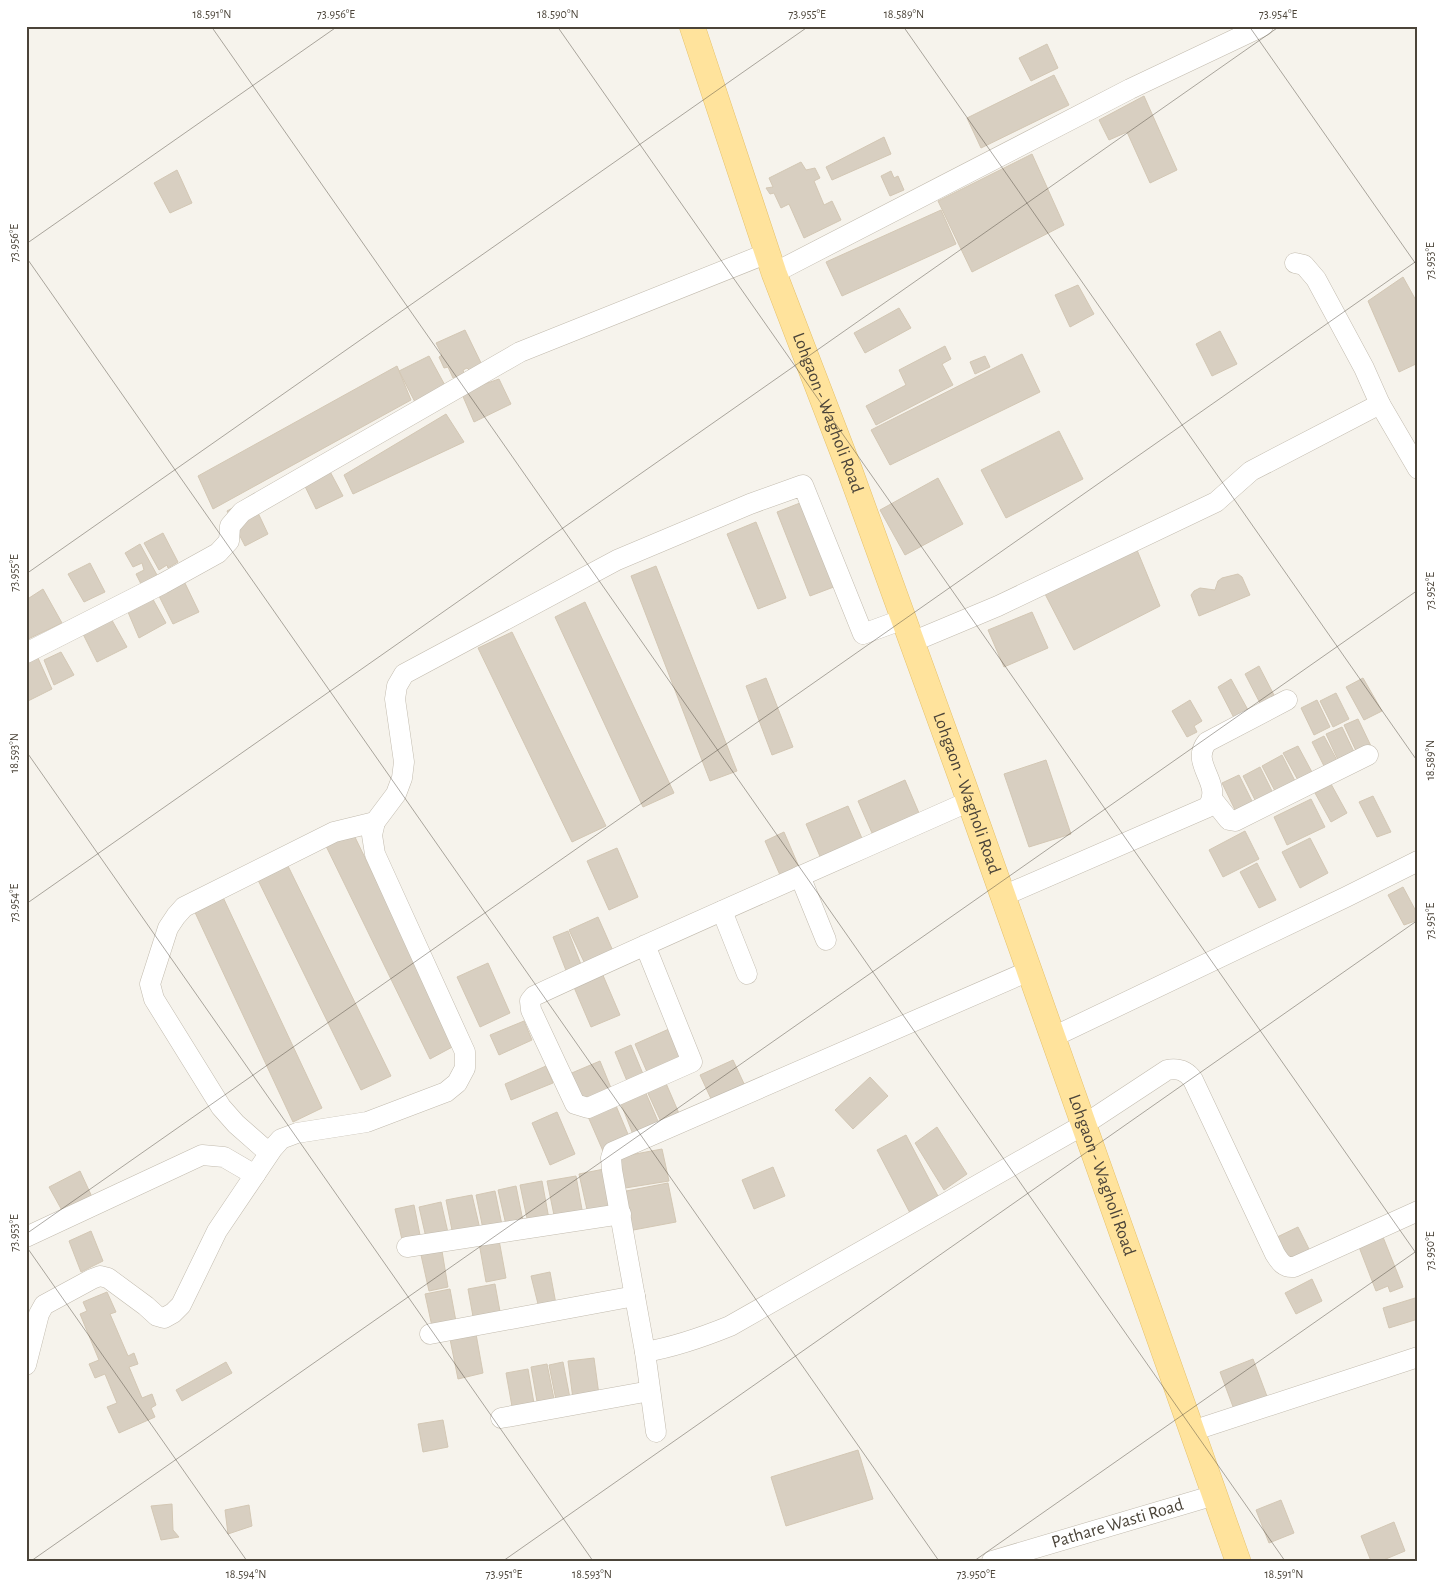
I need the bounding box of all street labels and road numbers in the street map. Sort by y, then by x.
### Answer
street label: Lohgaon - Wagholi Road [789,330,866,495]
street label: Lohgaon - Wagholi Road [929,710,1003,876]
street label: Lohgaon - Wagholi Road [1065,1092,1138,1258]
street label: Pathare Wasti Road [1050,1496,1186,1552]

